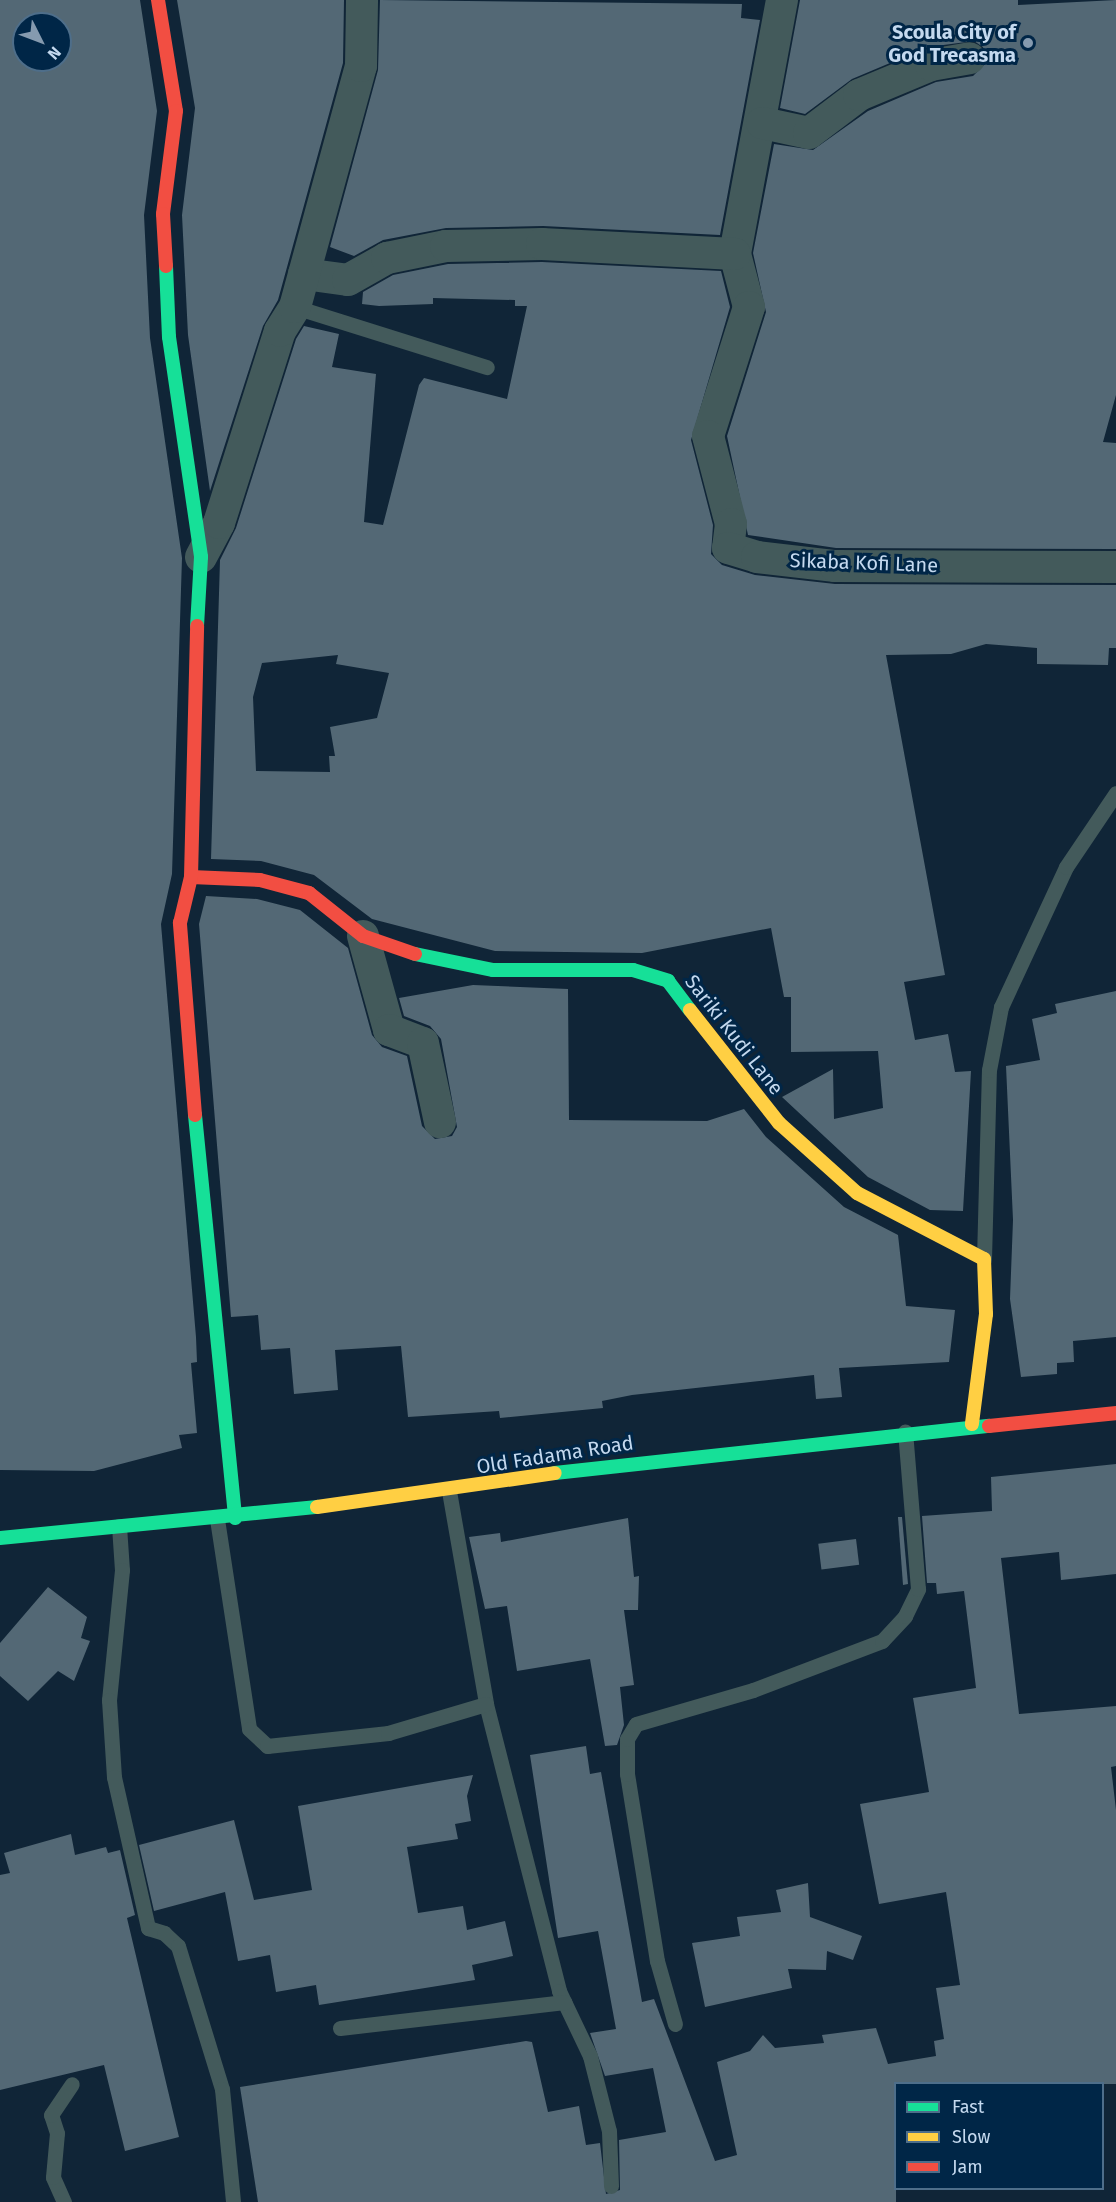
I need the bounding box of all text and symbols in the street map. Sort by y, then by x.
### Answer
north arrow [12,12,72,72]
place label: Scoula City of God Trecasma [888,20,1016,67]
marker: Scoula City of God Trecasma [1021,36,1035,50]
text: N [44,43,65,63]
street label: Sikaba Kofi Lane [789,548,939,578]
street label: Sariki Kudi Lane [680,970,788,1100]
street label: Old Fadama Road [475,1431,635,1479]
legend [894,2082,1104,2190]
text: Fast [952,2096,984,2118]
text: Slow [952,2126,990,2148]
text: Jam [952,2156,983,2178]

